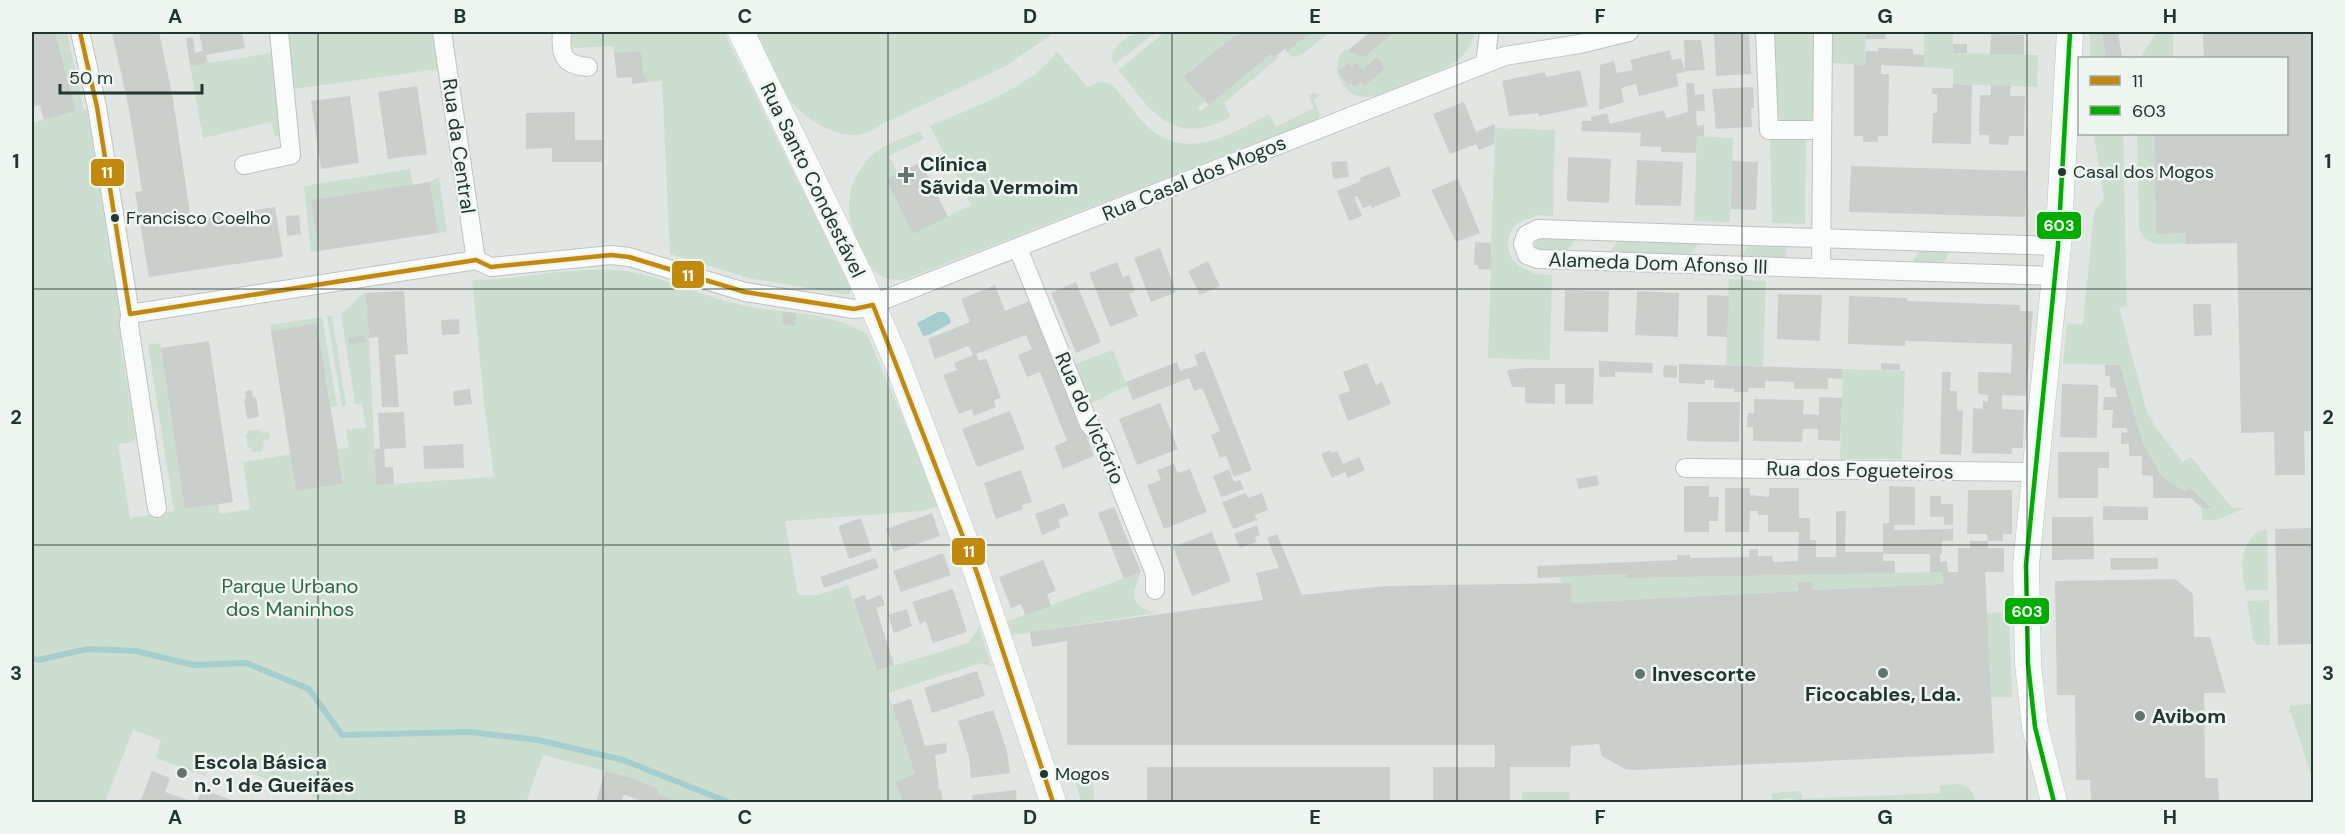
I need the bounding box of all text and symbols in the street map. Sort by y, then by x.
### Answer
text: A [168,3,182,29]
text: B [454,3,466,29]
text: C [738,3,752,29]
text: D [1023,3,1037,29]
text: E [1309,3,1321,29]
text: F [1594,3,1606,29]
text: G [1877,3,1893,29]
text: H [2163,3,2177,29]
scale bar [60,57,202,95]
legend [2078,57,2288,135]
text: 50 m [69,66,113,90]
text: 11 [2132,69,2143,93]
street label: Rua da Central [437,77,481,215]
street label: Rua Santo Condestável [754,78,872,282]
text: 603 [2132,99,2166,123]
street label: Rua Casal dos Mogos [1098,129,1290,227]
text: 1 [12,148,20,174]
text: 1 [2324,148,2332,174]
place label: Clínica Sãvida Vermoim [920,151,1078,200]
line badge: 11 [90,158,125,187]
place label: Casal dos Mogos [2073,160,2214,184]
text: 11 [101,162,113,183]
marker: Clínica Sãvida Vermoim [897,166,915,184]
marker: Casal dos Mogos [2056,166,2068,178]
place label: Francisco Coelho [126,206,271,230]
line badge: 603 [2036,211,2082,240]
marker: Francisco Coelho [109,212,121,224]
text: 603 [2043,215,2075,236]
street label: Alameda Dom Afonso III [1548,246,1768,280]
line badge: 11 [671,260,705,289]
text: 11 [682,265,694,286]
street label: Rua do Victório [1049,348,1131,488]
text: 2 [10,404,22,430]
text: 2 [2322,404,2334,430]
street label: Rua dos Fogueteiros [1766,455,1954,485]
line badge: 11 [951,537,986,566]
text: 11 [963,541,975,562]
park label: Parque Urbano dos Maninhos [222,573,358,622]
line badge: 603 [2004,597,2050,625]
text: 603 [2011,601,2043,622]
text: 3 [10,660,22,686]
text: 3 [2322,660,2334,686]
place label: Invescorte [1652,661,1756,687]
marker: Ficocables, Lda. [1876,666,1890,680]
marker: Invescorte [1633,667,1647,681]
place label: Ficocables, Lda. [1805,681,1961,707]
place label: Avibom [2152,703,2226,729]
marker: Avibom [2133,709,2147,723]
place label: Escola Básica n.º 1 de Gueifães [194,749,354,798]
place label: Mogos [1055,762,1110,786]
marker: Escola Básica n.º 1 de Gueifães [175,766,189,780]
marker: Mogos [1038,768,1050,780]
text: A [168,804,182,830]
text: B [454,804,466,830]
text: C [738,804,752,830]
text: D [1023,804,1037,830]
text: E [1309,804,1321,830]
text: F [1594,804,1606,830]
text: G [1877,804,1893,830]
text: H [2163,804,2177,830]

